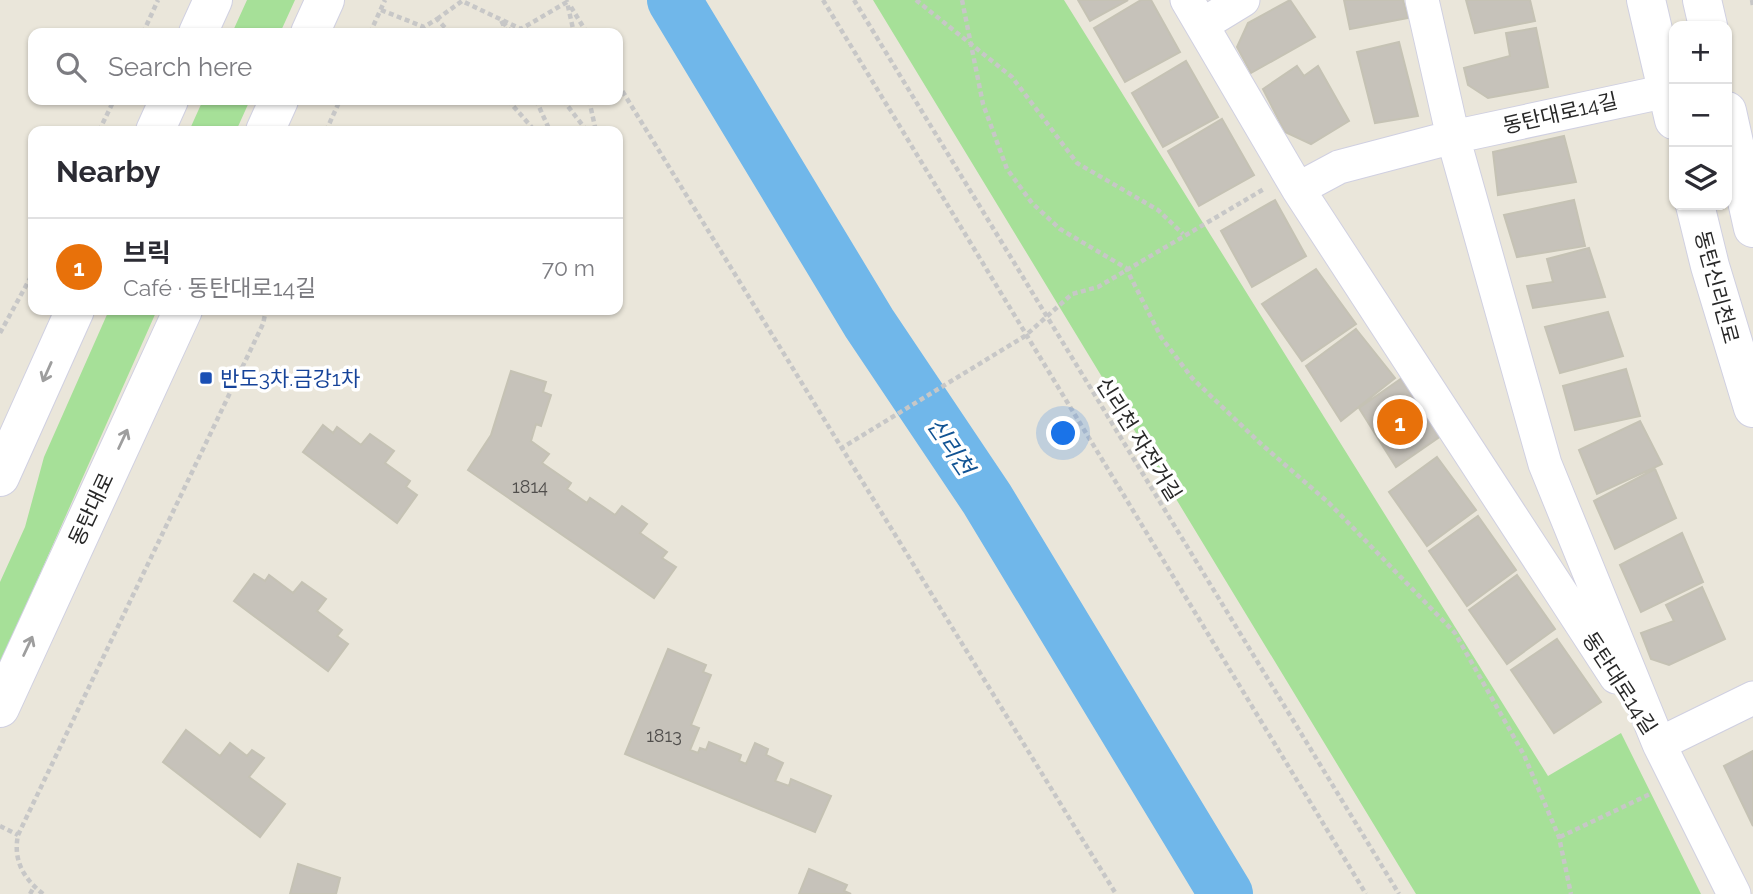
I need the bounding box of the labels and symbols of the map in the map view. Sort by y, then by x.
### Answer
street label: 동탄대로14길 [1500,88,1620,138]
street label: 동탄신리천로 [1690,228,1744,346]
one-way arrow [40,361,53,382]
place label: 반도3차.금강1차 [220,366,360,391]
marker: 반도3차.금강1차 [198,370,214,386]
street label: 신리천 자전거길 [1091,373,1187,505]
pin: 1 [1377,396,1423,448]
water label: 신리천 [922,412,982,482]
your location [1046,416,1080,450]
one-way arrow [117,429,131,450]
street label: 동탄대로 [63,469,119,549]
house number: 1814 [512,476,548,497]
street label: 동탄대로14길 [1578,627,1662,739]
one-way arrow [22,636,36,657]
house number: 1813 [646,725,682,746]

